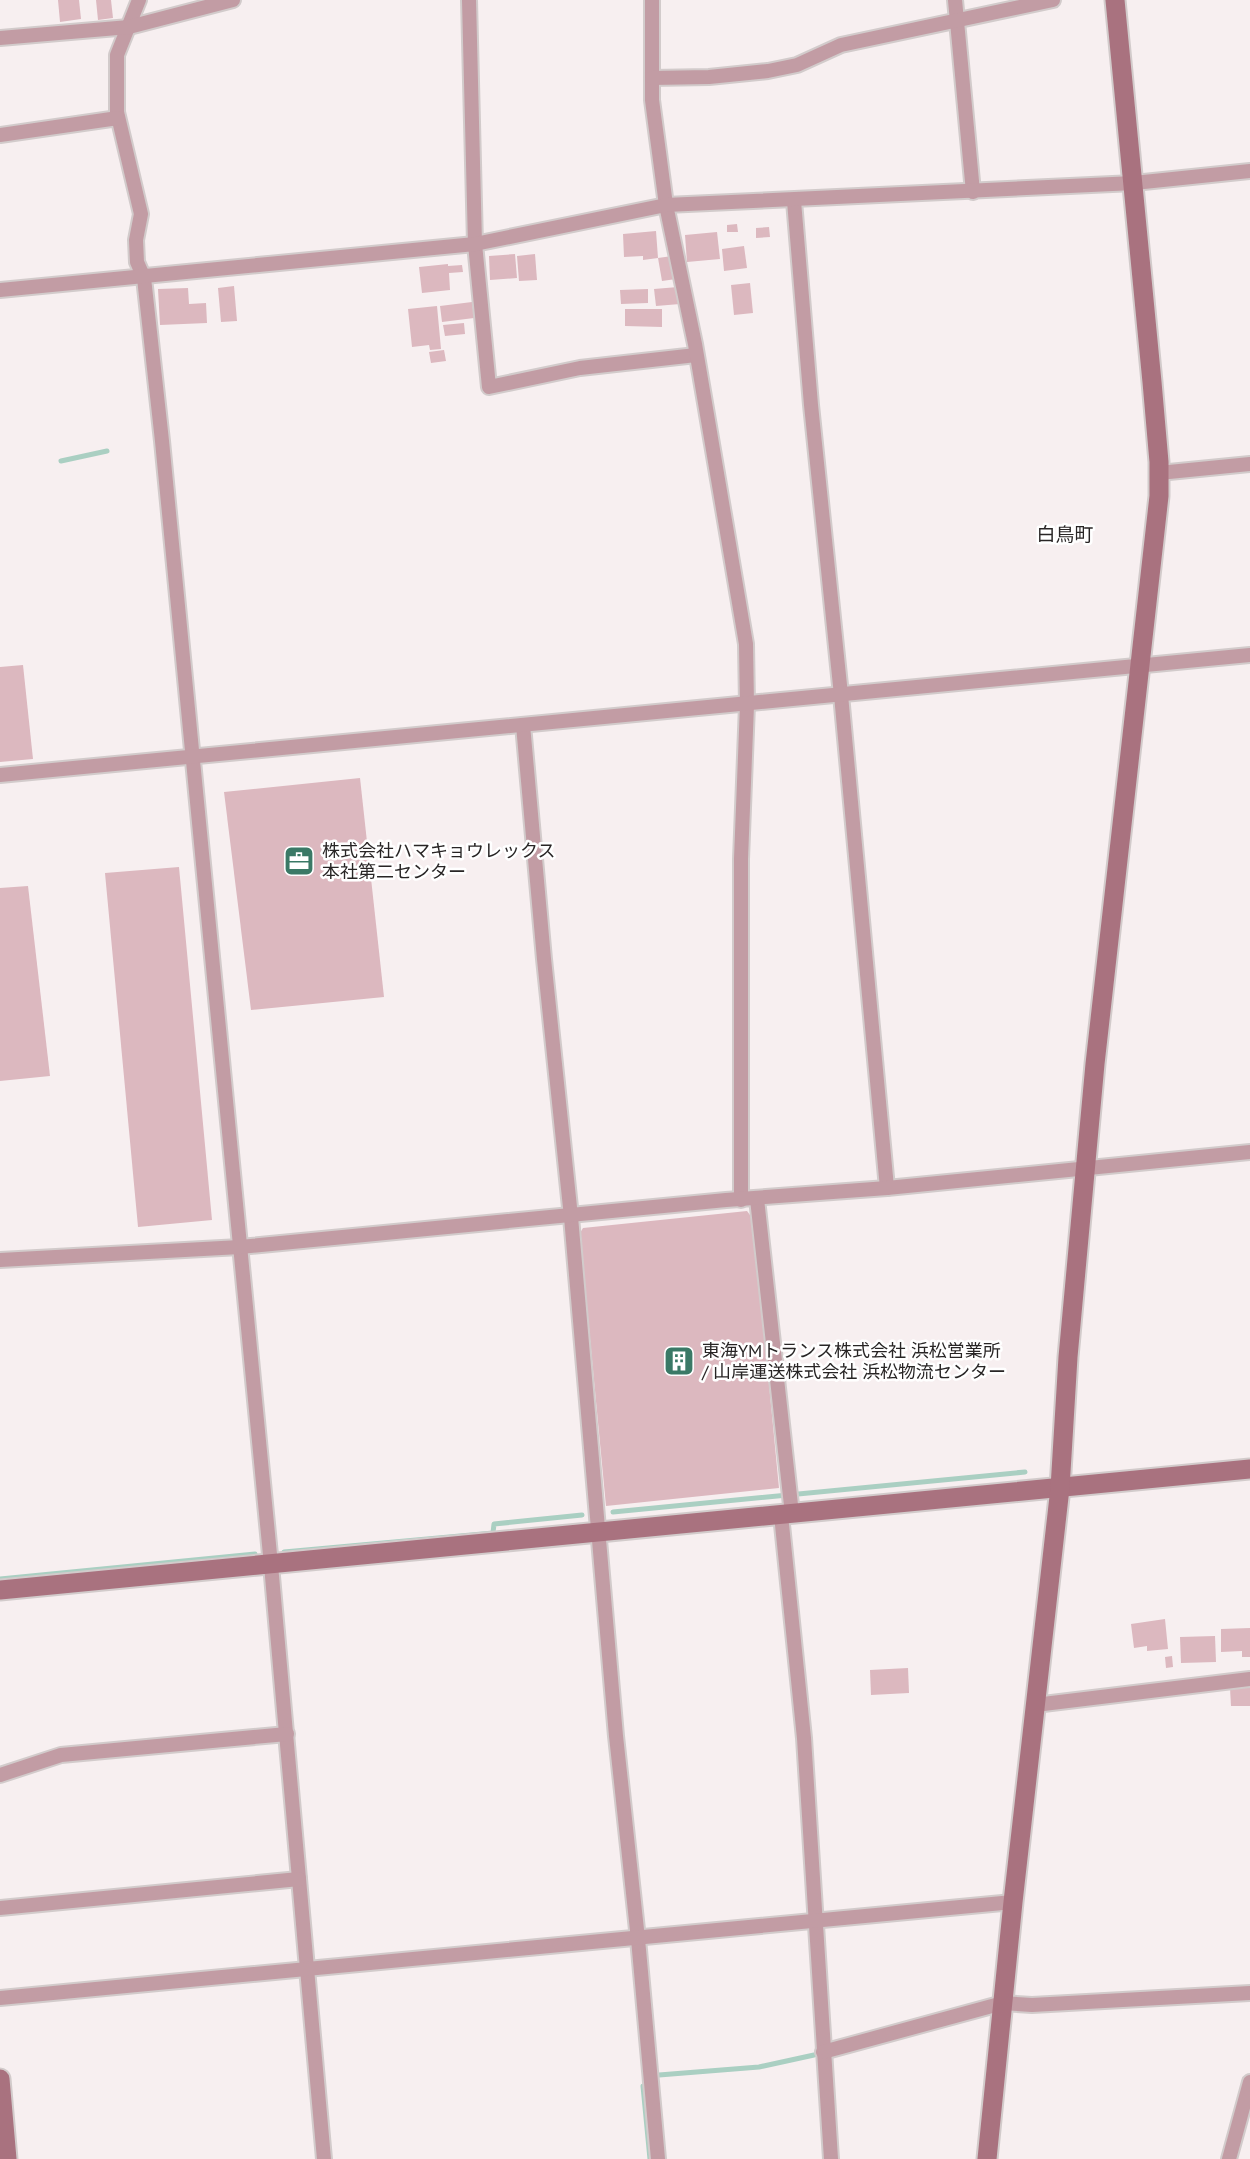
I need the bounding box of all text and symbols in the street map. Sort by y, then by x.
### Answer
district label: 白鳥町 [1036,522,1094,546]
place label: 株式会社ハマキョウレックス 本社第二センター [322,839,555,883]
office icon: 株式会社ハマキョウレックス 本社第二センター [282,844,316,878]
place label: 東海YMトランス株式会社 浜松営業所 / 山岸運送株式会社 浜松物流センター [701,1339,1006,1383]
building icon: 東海YMトランス株式会社 浜松営業所 / 山岸運送株式会社 浜松物流センター [662,1344,696,1378]

